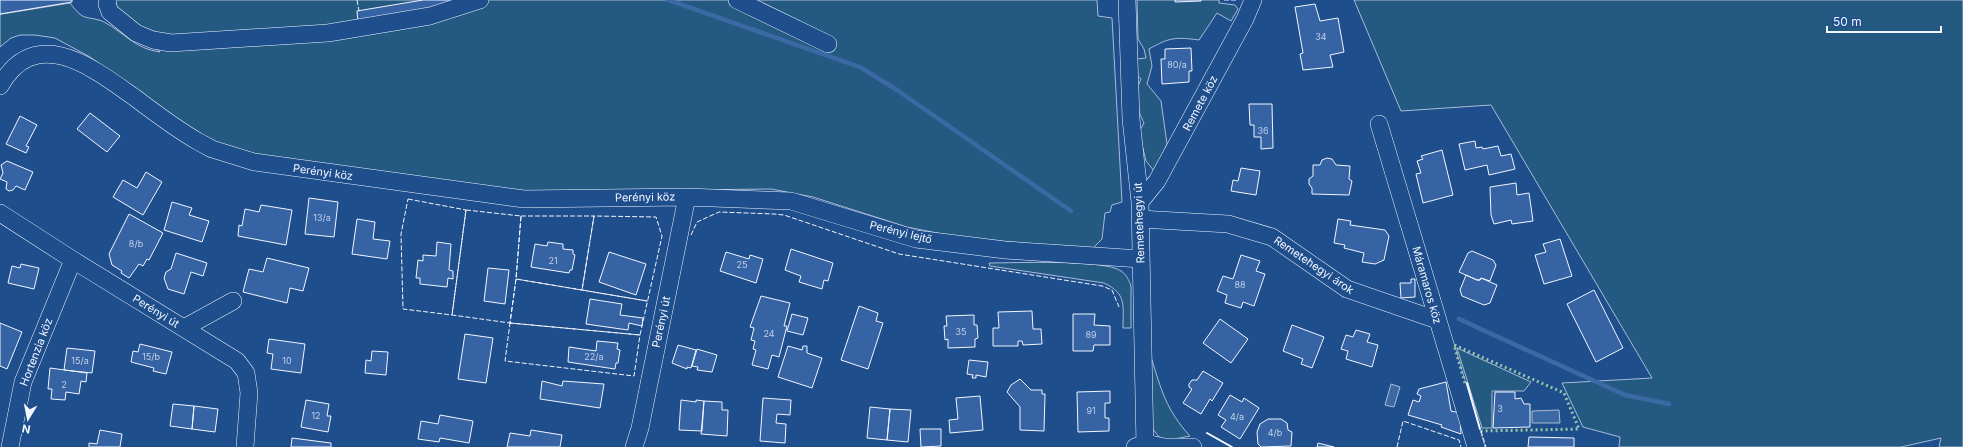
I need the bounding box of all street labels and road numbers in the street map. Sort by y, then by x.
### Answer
street label: Remete köz [1180,73,1220,133]
street label: Perényi köz [292,161,354,183]
street label: Remetehegyi út [1131,182,1147,264]
street label: Perényi köz [615,189,675,205]
street label: Perényi lejtő [868,217,934,247]
street label: Remetehegyi árok [1271,233,1357,297]
street label: Máramaros köz [1409,245,1445,325]
street label: Perényi út [130,291,182,331]
street label: Perényi út [649,295,673,349]
street label: Hortenzia köz [17,316,55,388]

